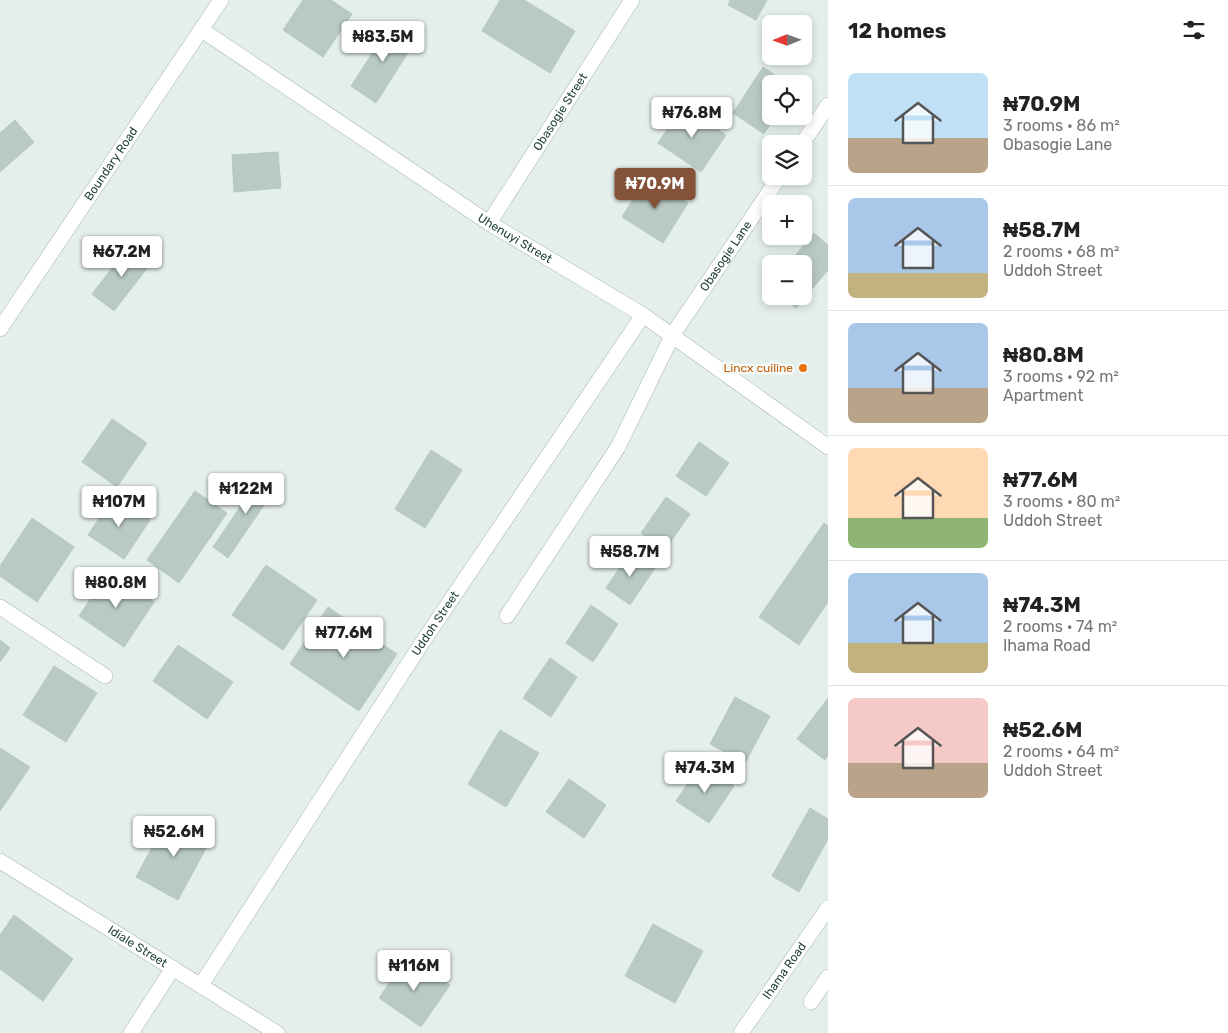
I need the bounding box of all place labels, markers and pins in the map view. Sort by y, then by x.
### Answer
pin: ₦83.5M [342,20,424,63]
pin: ₦76.8M [651,96,733,139]
pin: ₦70.9M [614,168,696,210]
pin: ₦67.2M [81,236,163,278]
place label: Lincx cuiline [724,361,793,375]
marker: Lincx cuiline [797,362,809,374]
pin: ₦122M [211,472,281,515]
pin: ₦107M [84,486,154,528]
pin: ₦58.7M [589,536,671,578]
pin: ₦80.8M [75,566,157,609]
pin: ₦77.6M [303,616,385,659]
pin: ₦74.3M [664,752,746,794]
pin: ₦52.6M [133,816,215,858]
pin: ₦116M [379,950,449,992]

